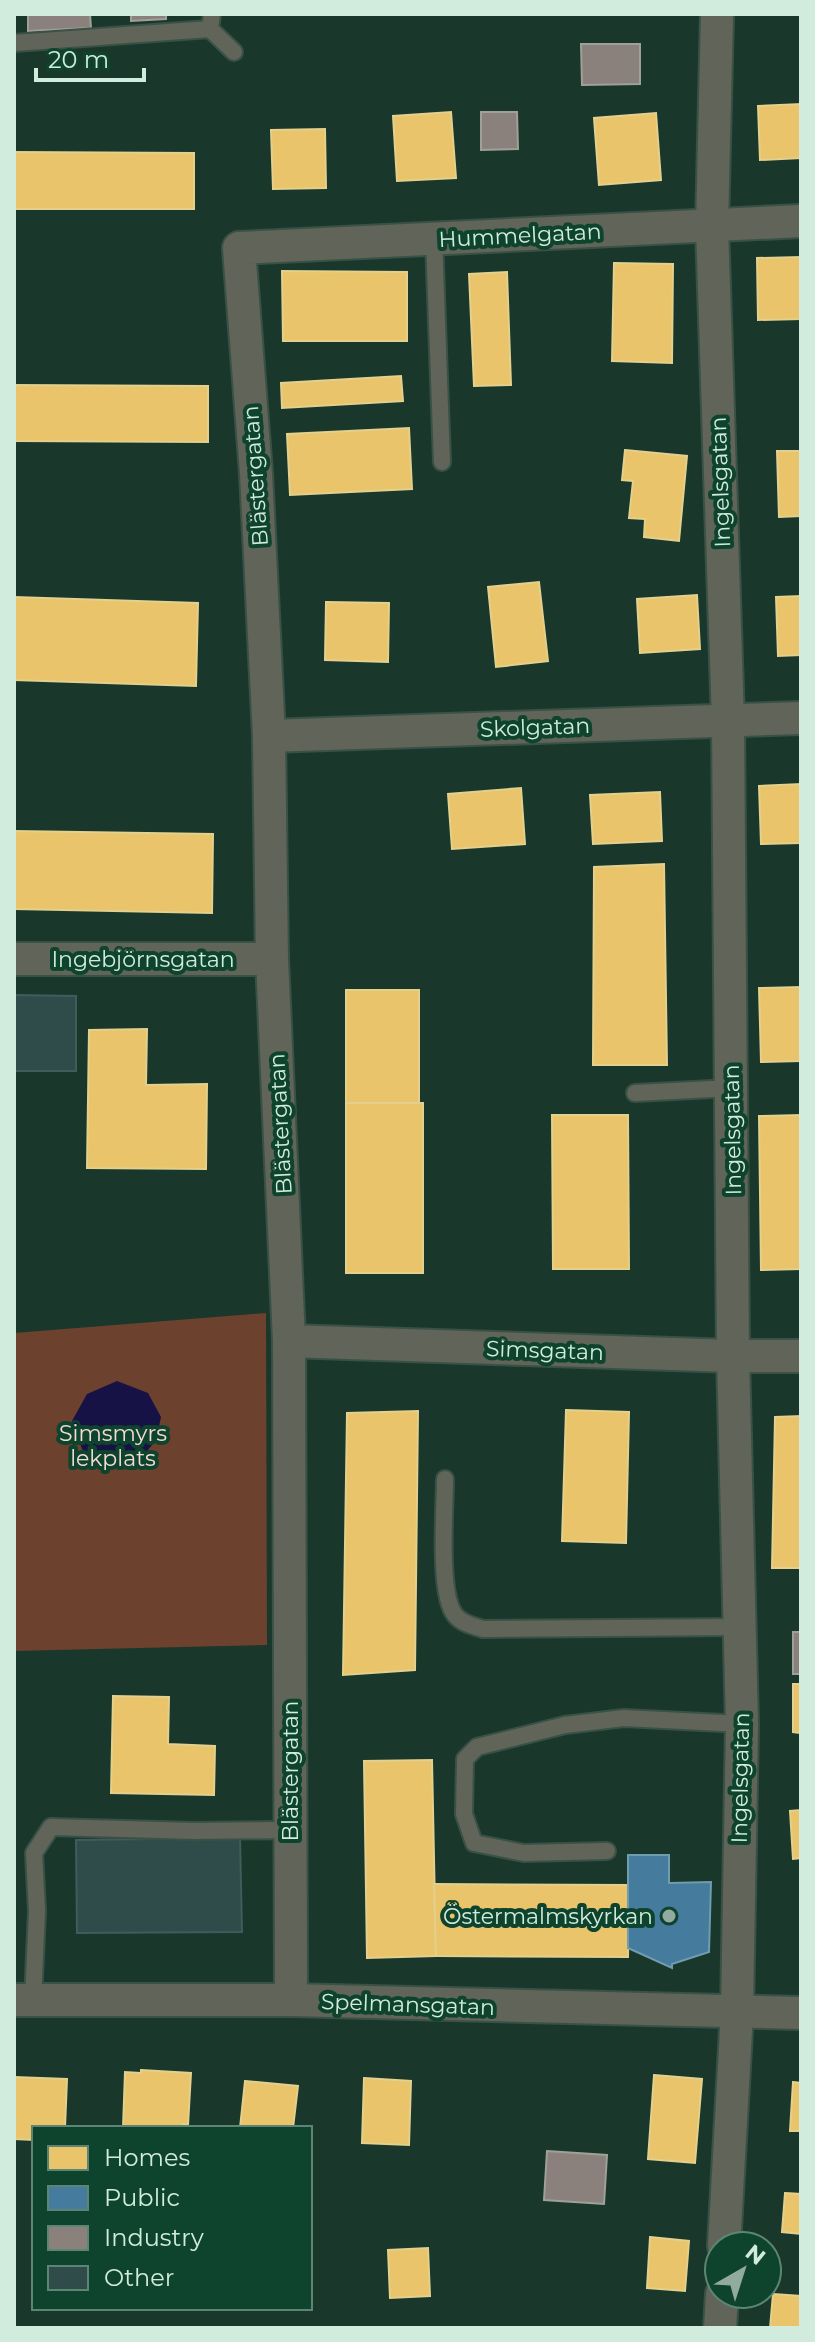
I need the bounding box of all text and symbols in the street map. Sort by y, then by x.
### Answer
scale bar [36,32,144,82]
text: 20 m [48,45,109,74]
street label: Hummelgatan [438,218,602,253]
street label: Blästergatan [237,405,274,547]
street label: Ingelsgatan [705,416,736,548]
street label: Skolgatan [479,712,591,743]
street label: Ingebjörnsgatan [51,946,235,973]
street label: Blästergatan [263,1053,298,1195]
street label: Ingelsgatan [718,1064,747,1196]
street label: Simsgatan [486,1335,604,1366]
park label: Simsmyrs lekplats [59,1420,167,1472]
street label: Blästergatan [277,1701,304,1841]
street label: Ingelsgatan [726,1712,755,1844]
place label: Östermalmskyrkan [443,1903,653,1930]
marker: Östermalmskyrkan [660,1907,678,1925]
street label: Spelmansgatan [321,1988,495,2021]
legend [32,2126,312,2310]
text: Homes [104,2143,190,2172]
text: Public [104,2183,180,2212]
text: Industry [104,2223,204,2252]
north arrow [703,2230,783,2310]
text: N [740,2239,771,2271]
text: Other [104,2263,174,2292]

